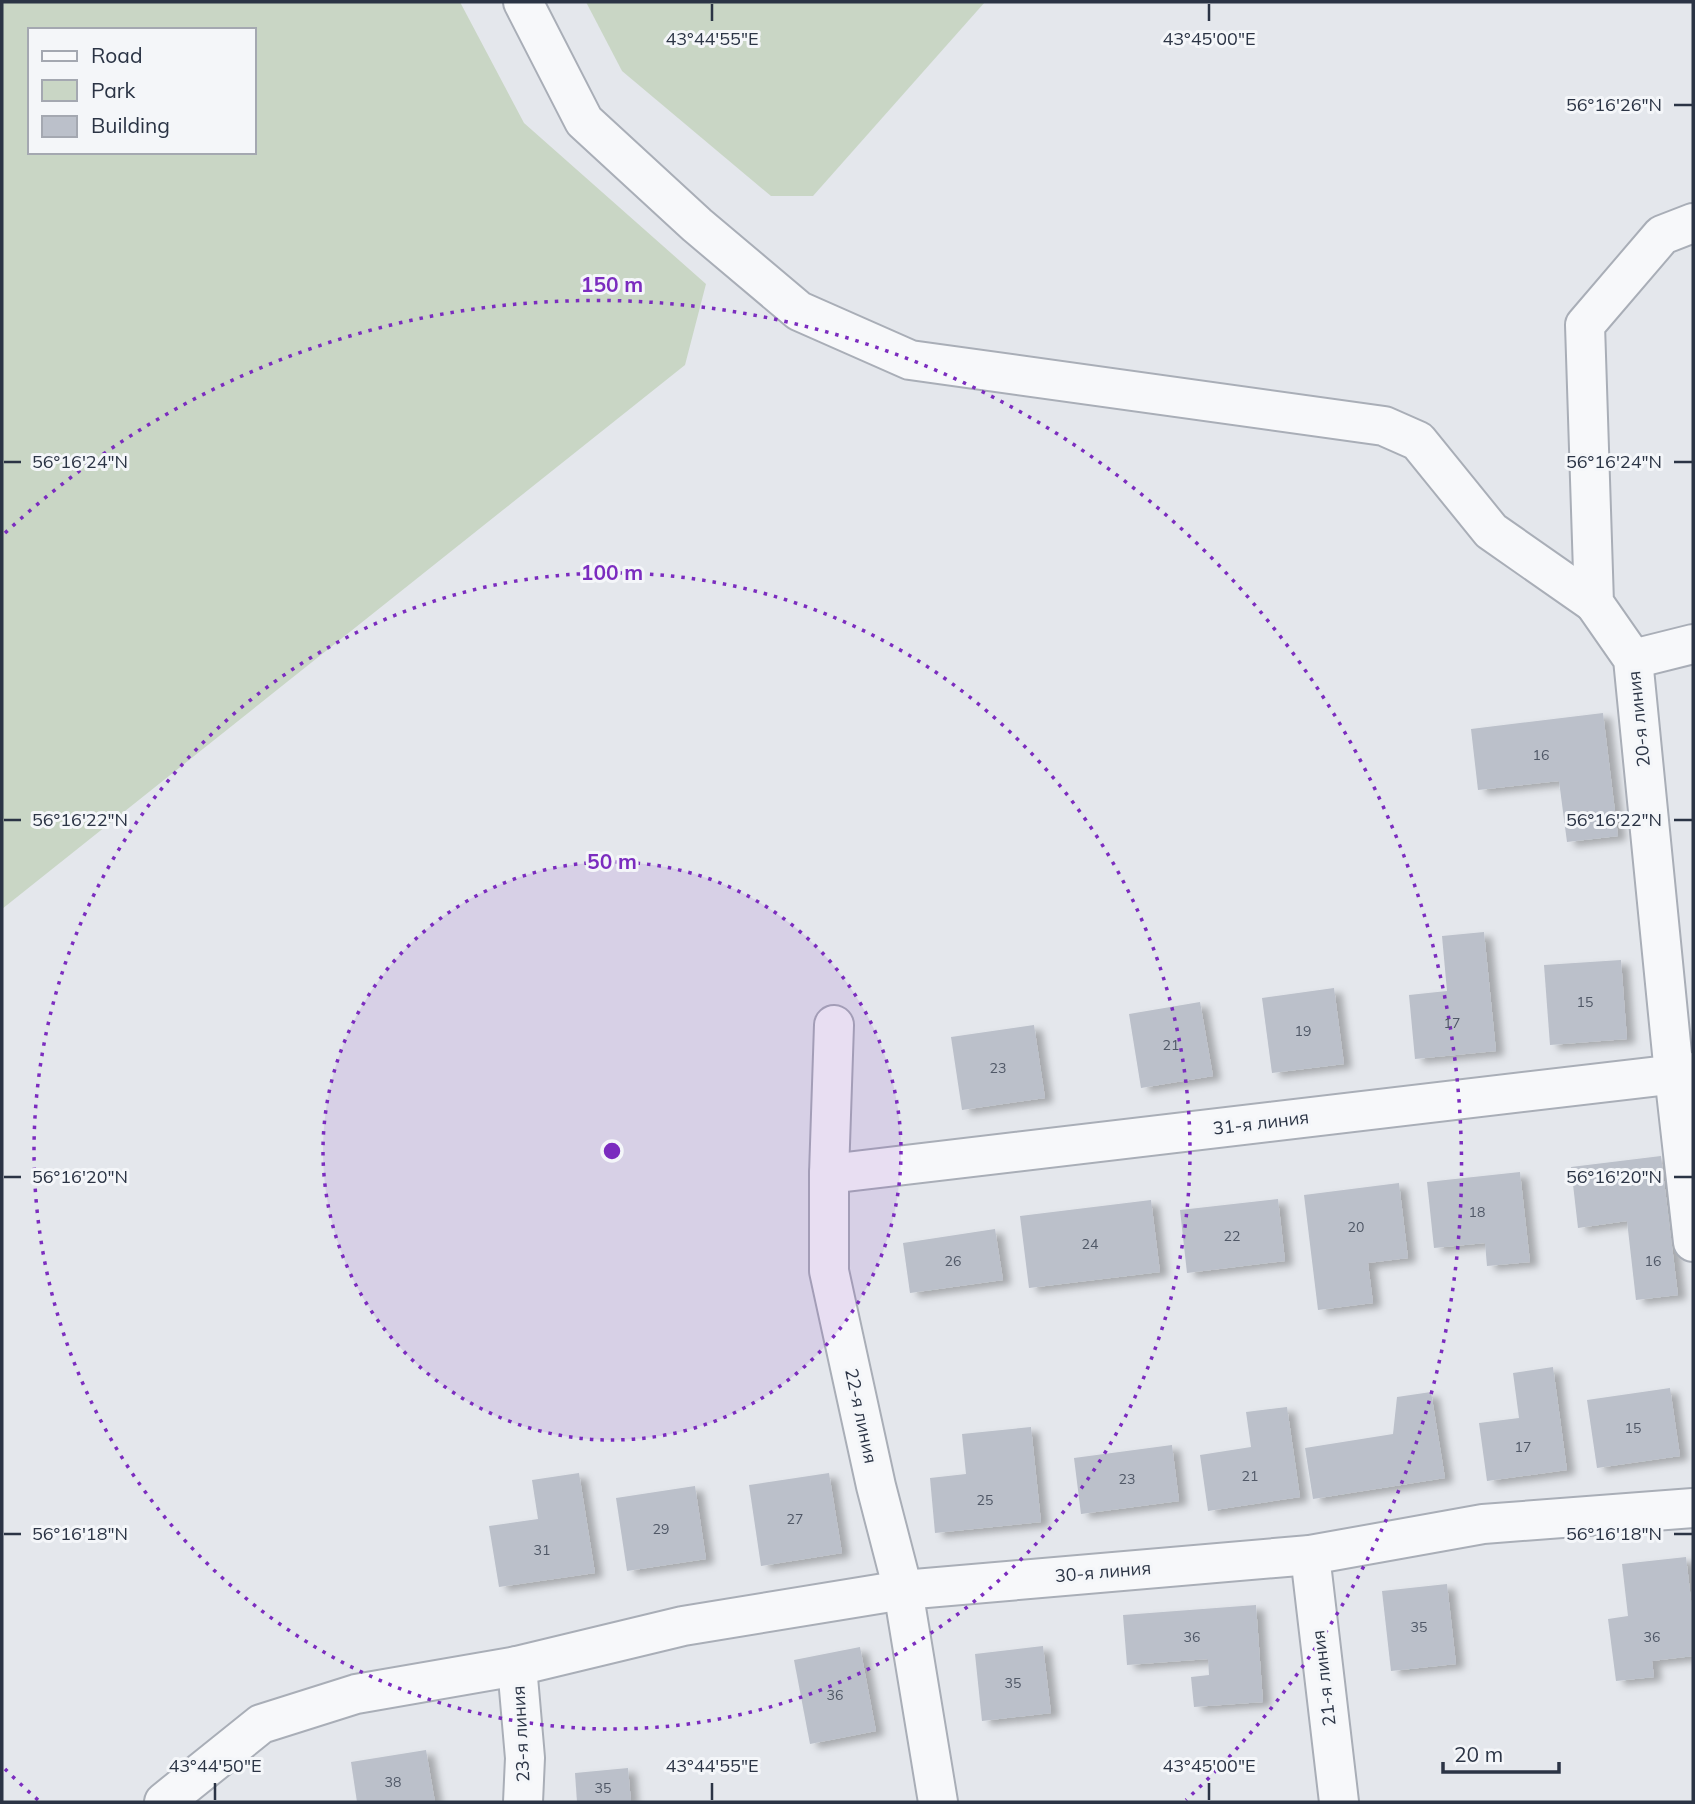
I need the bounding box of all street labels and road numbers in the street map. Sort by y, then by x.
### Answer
street label: 20-я линия [1622,670,1655,768]
street label: 31-я линия [1212,1105,1310,1140]
street label: 22-я линия [840,1366,883,1465]
street label: 30-я линия [1054,1556,1152,1587]
street label: 21-я линия [1306,1629,1341,1727]
street label: 23-я линия [506,1685,535,1783]

